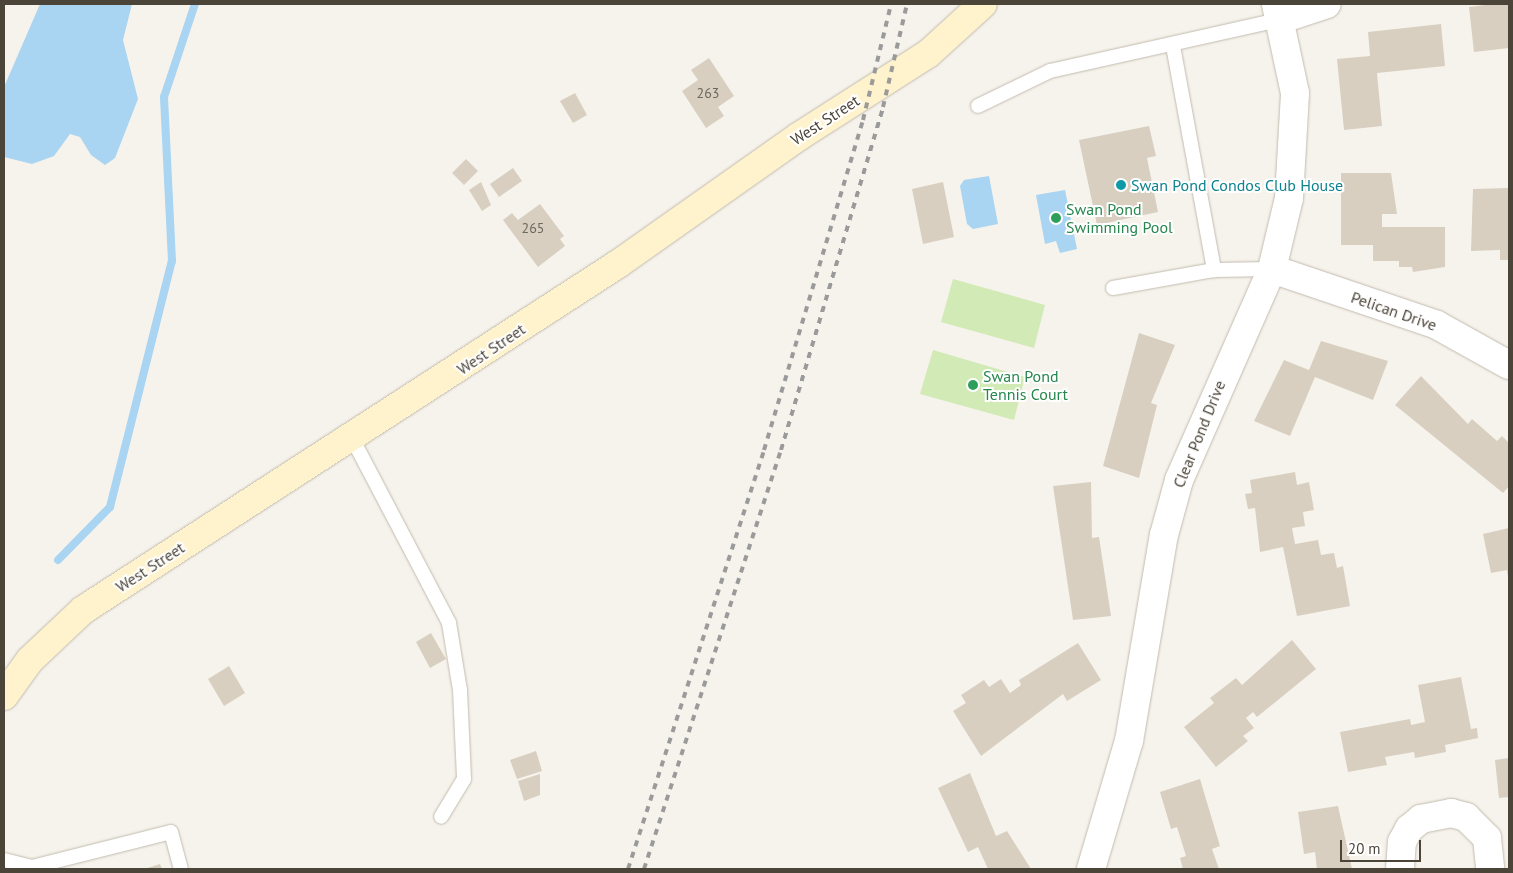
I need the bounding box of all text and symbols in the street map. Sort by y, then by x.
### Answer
house number: 263 [697,85,719,101]
street label: West Street [787,91,863,149]
place label: Swan Pond Condos Club House [1131,175,1343,195]
marker: Swan Pond Condos Club House [1115,179,1127,191]
place label: Swan Pond Swimming Pool [1066,199,1173,237]
marker: Swan Pond Swimming Pool [1050,212,1062,224]
house number: 265 [522,220,544,236]
street label: Pelican Drive [1349,287,1439,335]
street label: West Street [453,319,529,379]
place label: Swan Pond Tennis Court [983,366,1068,404]
street label: Clear Pond Drive [1169,378,1229,490]
marker: Swan Pond Tennis Court [967,379,979,391]
street label: West Street [112,538,188,596]
scale bar [1343,830,1424,862]
text: 20 m [1348,839,1381,858]

